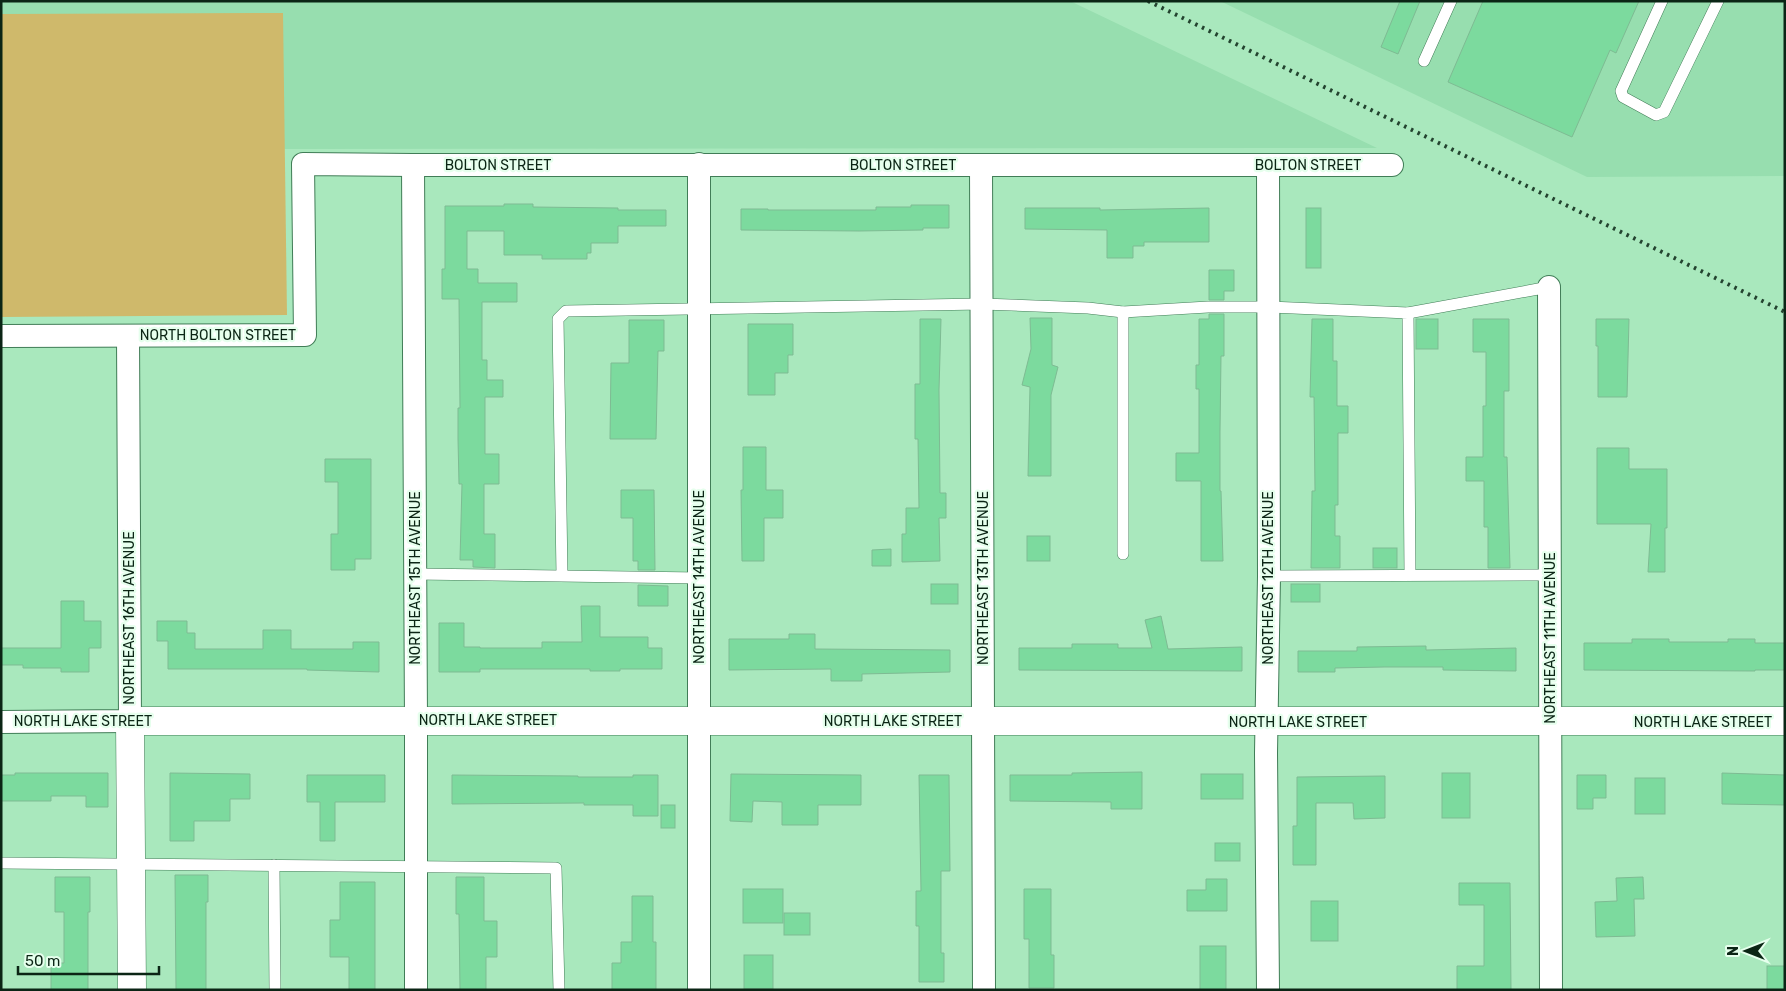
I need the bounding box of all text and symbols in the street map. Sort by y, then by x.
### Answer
street label: BOLTON STREET [445,157,551,174]
street label: BOLTON STREET [850,157,956,174]
street label: BOLTON STREET [1255,157,1361,174]
street label: NORTH BOLTON STREET [140,327,296,344]
street label: NORTHEAST 14TH AVENUE [691,490,708,664]
street label: NORTHEAST 15TH AVENUE [407,491,424,665]
street label: NORTHEAST 13TH AVENUE [975,491,992,665]
street label: NORTHEAST 12TH AVENUE [1260,491,1277,665]
street label: NORTHEAST 16TH AVENUE [121,531,138,705]
street label: NORTHEAST 11TH AVENUE [1542,552,1559,724]
street label: NORTH LAKE STREET [419,712,557,729]
street label: NORTH LAKE STREET [14,713,152,730]
street label: NORTH LAKE STREET [824,713,962,730]
street label: NORTH LAKE STREET [1229,714,1367,731]
street label: NORTH LAKE STREET [1634,714,1772,731]
north arrow [1721,926,1771,976]
scale bar [18,944,159,976]
text: N [1725,946,1742,956]
text: 50 m [25,952,60,970]

